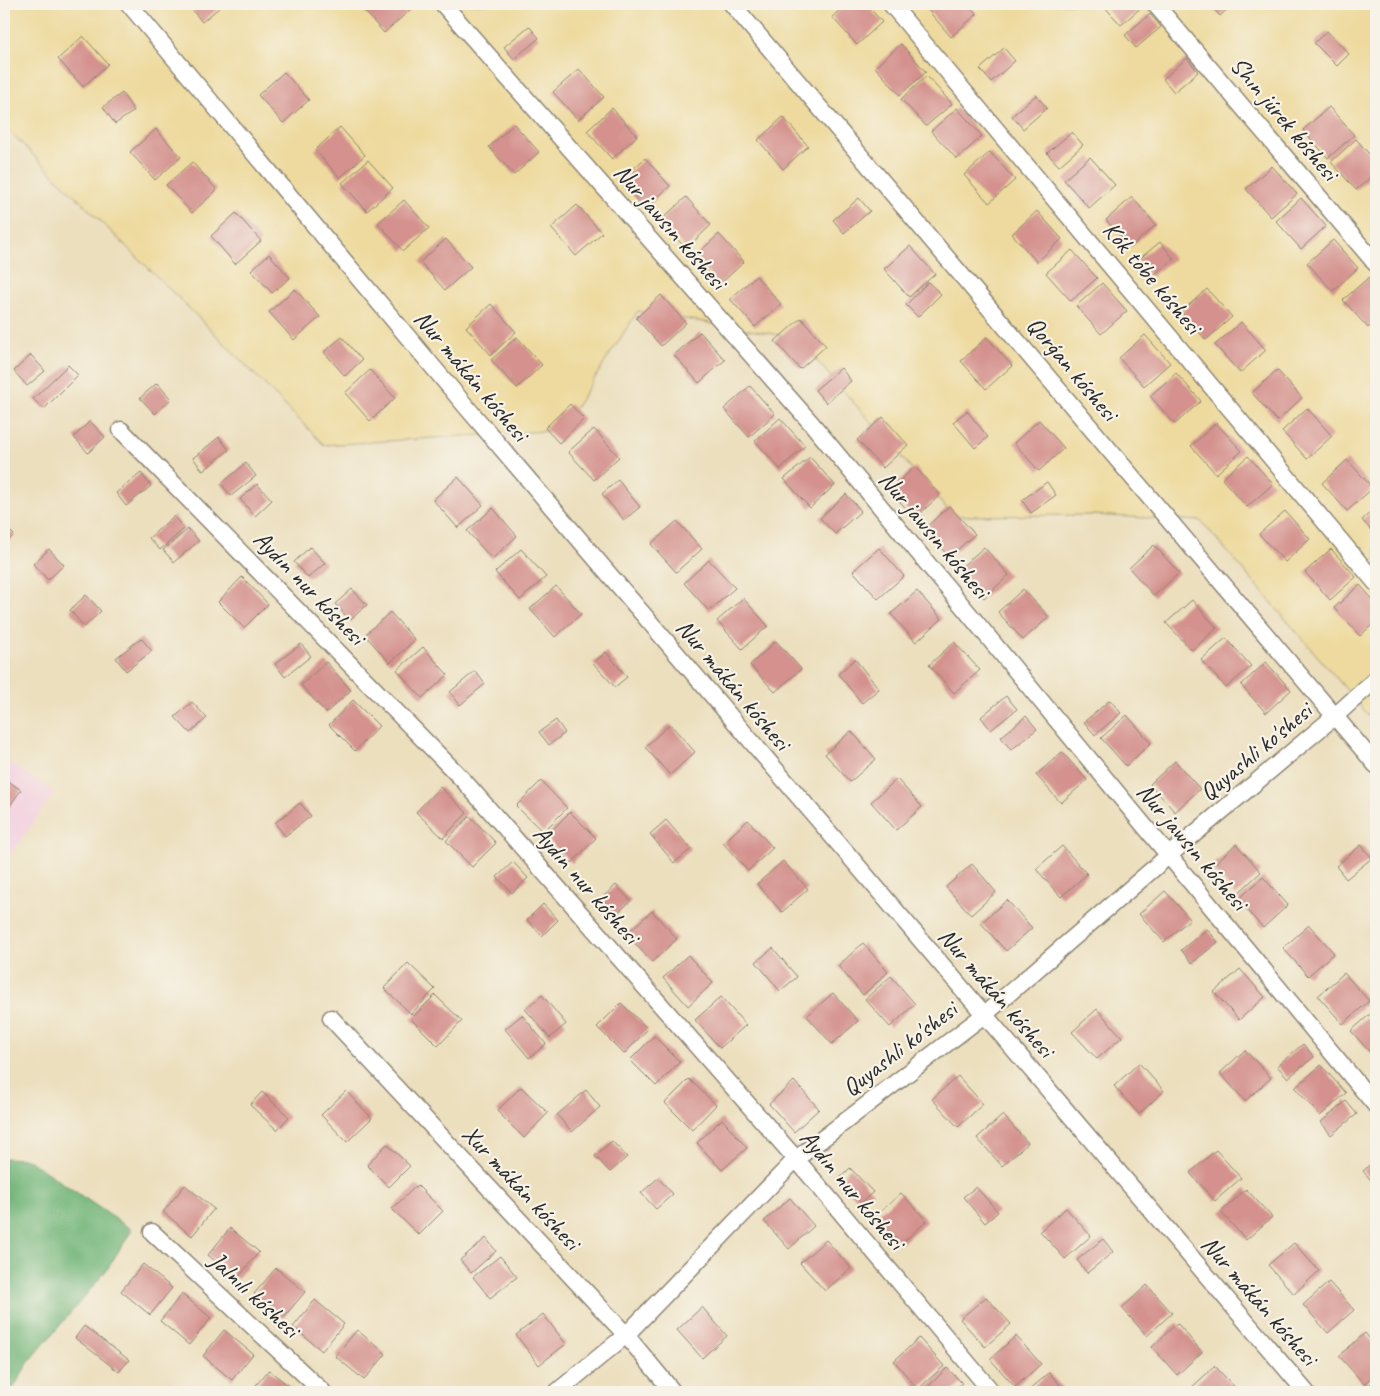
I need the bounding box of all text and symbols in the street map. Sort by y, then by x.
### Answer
street label: Shın júrek kóshesi [1223,50,1347,190]
street label: Nur jawsın kóshesi [607,157,736,299]
street label: Kók tóbe kóshesi [1096,215,1211,343]
street label: Nur mákán kóshesi [407,303,538,451]
street label: Qorǵan kóshesi [1019,310,1127,430]
street label: Nur jawsın kóshesi [872,464,999,608]
street label: Aydın nur kóshesi [247,524,374,654]
street label: Nur mákán kóshesi [669,612,800,760]
street label: Quyashli ko'shesi [1193,693,1321,808]
street label: Nur jawsın kóshesi [1130,776,1257,920]
street label: Aydın nur kóshesi [526,819,649,953]
street label: Nur mákán kóshesi [931,921,1064,1067]
street label: Quyashli ko'shesi [836,992,966,1104]
street label: Xur mákán kóshesi [455,1118,590,1259]
street label: Aydın nur kóshesi [793,1123,914,1259]
street label: Nur mákán kóshesi [1194,1229,1327,1375]
street label: Jalnılı kóshesi [202,1244,309,1347]

